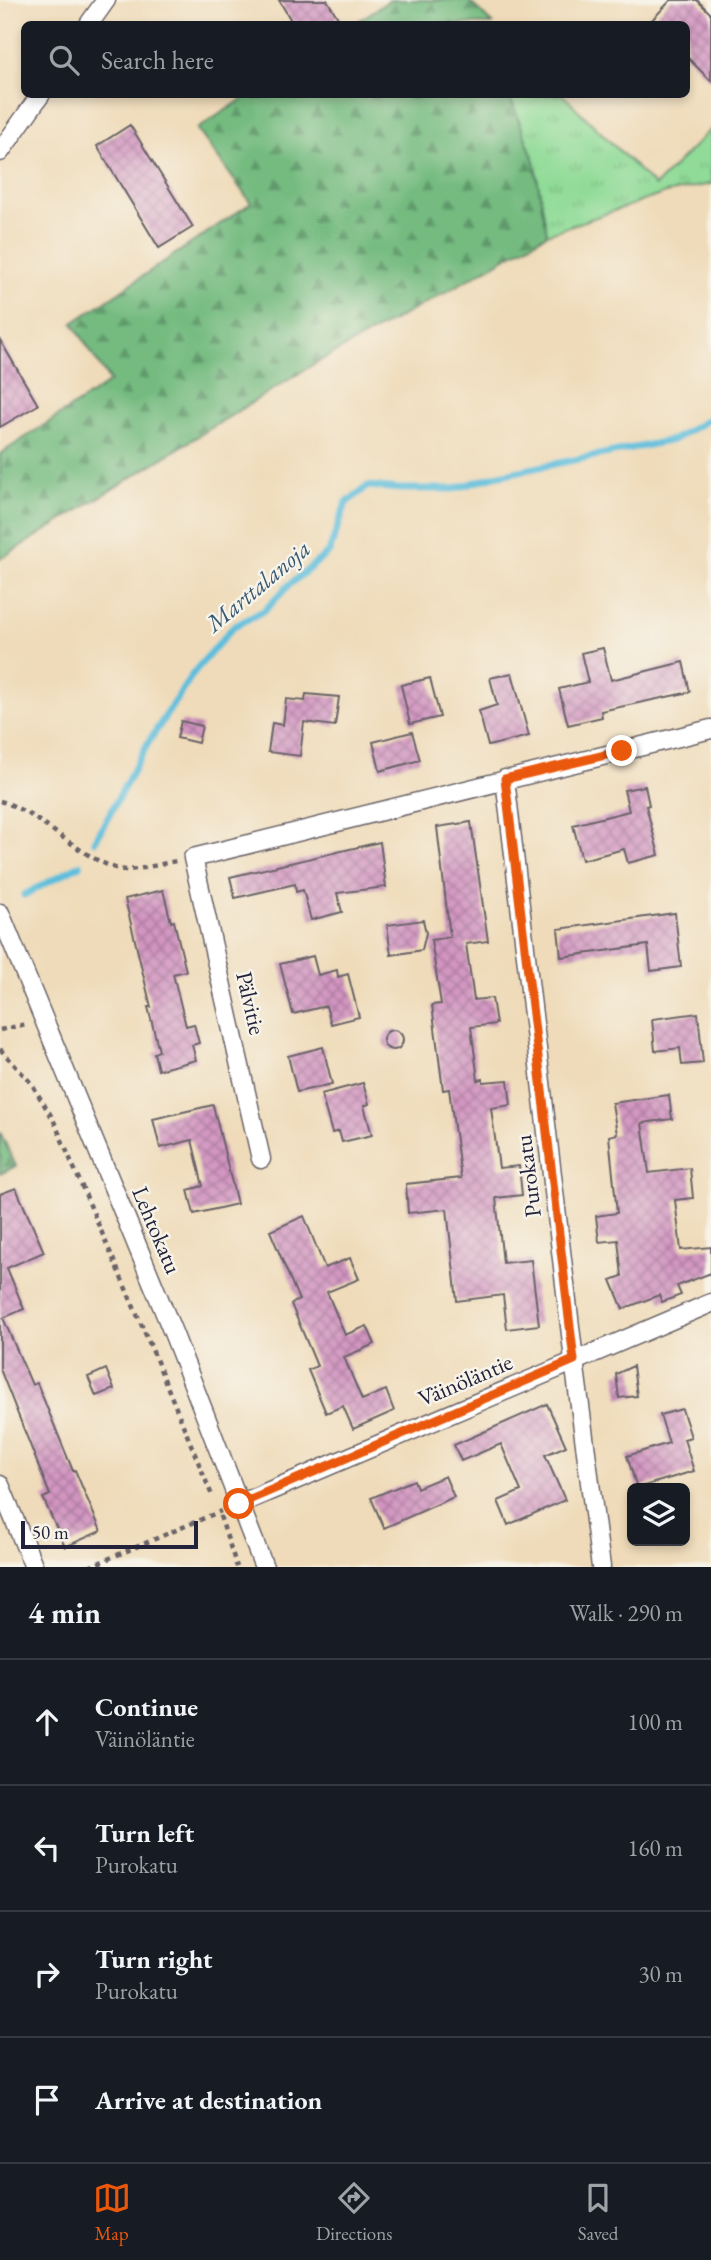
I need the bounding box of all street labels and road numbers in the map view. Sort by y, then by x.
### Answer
street label: Pälvitie [229,969,273,1037]
street label: Purokatu [508,1133,548,1219]
street label: Lehtokatu [125,1182,189,1278]
street label: Väinöläntie [413,1347,517,1413]

